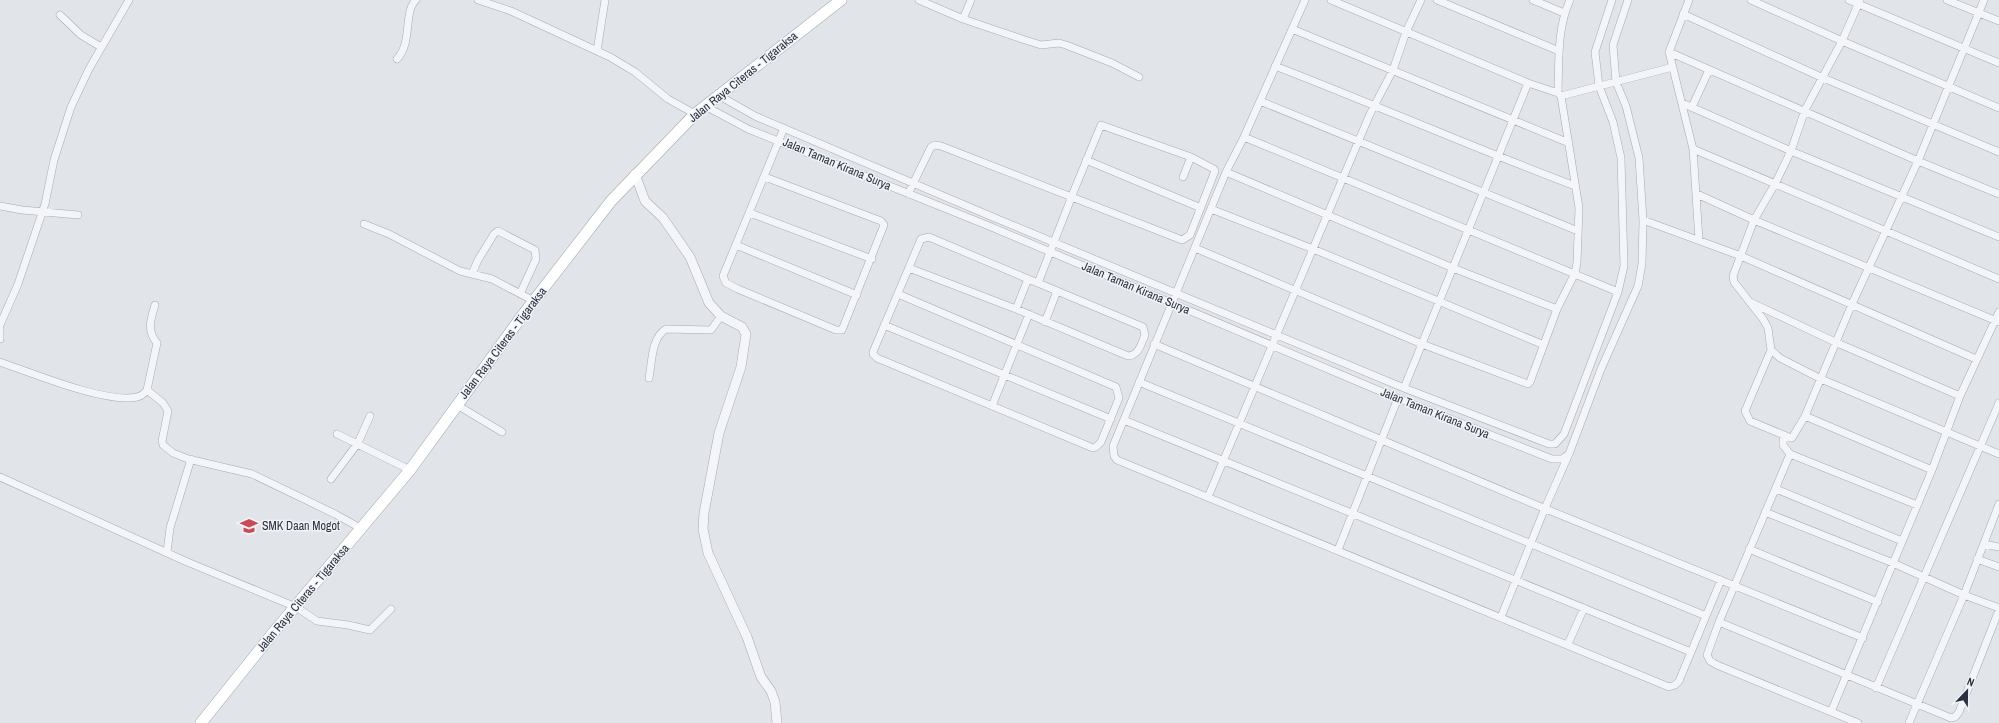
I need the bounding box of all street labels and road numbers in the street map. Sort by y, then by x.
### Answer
street label: Jalan Raya Citeras - Tigaraksa [685,28,801,126]
street label: Jalan Taman Kirana Surya [780,134,894,194]
street label: Jalan Taman Kirana Surya [1079,258,1193,318]
street label: Jalan Raya Citeras - Tigaraksa [456,284,551,402]
street label: Jalan Taman Kirana Surya [1378,384,1492,442]
street label: Jalan Raya Citeras - Tigaraksa [253,540,353,655]

